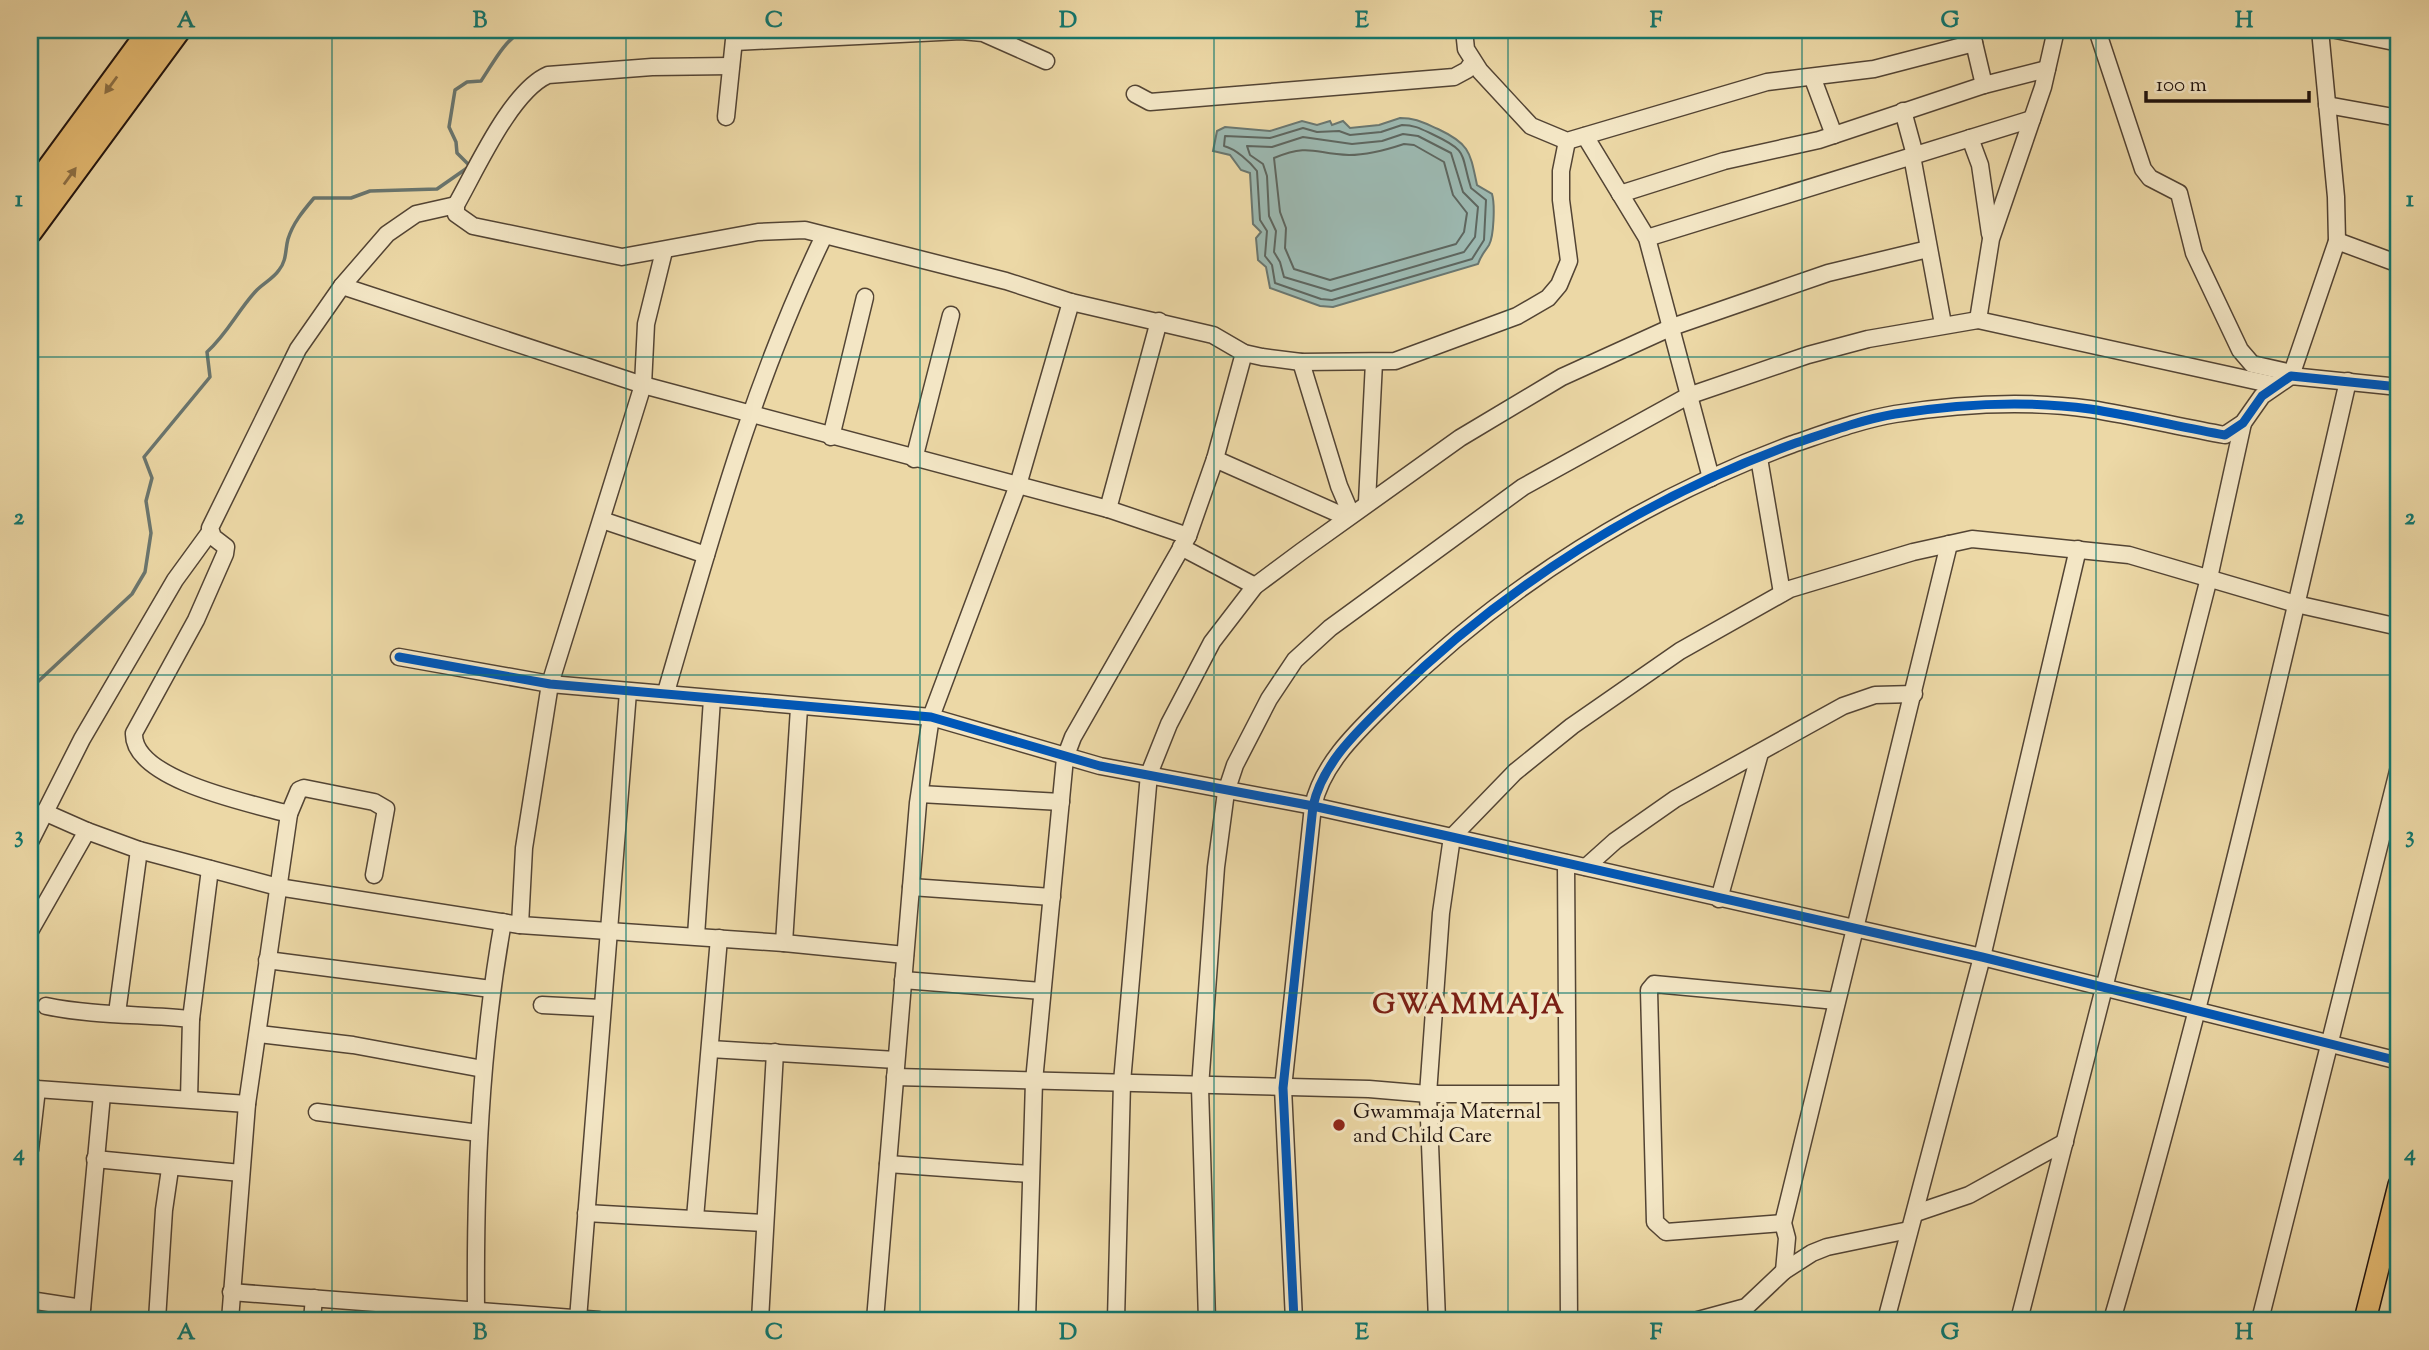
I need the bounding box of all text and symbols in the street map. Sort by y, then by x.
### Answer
text: A [177,5,196,38]
text: B [473,5,488,38]
text: C [765,5,783,38]
text: D [1059,5,1077,38]
text: E [1355,5,1369,38]
text: F [1650,5,1663,38]
text: G [1941,5,1960,38]
text: H [2235,5,2254,38]
scale bar [2146,60,2308,104]
text: 100 m [2156,71,2207,101]
one-way arrow [104,76,118,94]
one-way arrow [63,167,78,185]
text: 1 [15,184,23,217]
text: 1 [2406,184,2414,217]
text: 2 [14,502,25,535]
text: 2 [2405,502,2416,535]
text: 3 [14,820,24,853]
text: 3 [2405,820,2415,853]
district label: GWAMMAJA [1372,986,1566,1026]
place label: Gwammaja Maternal and Child Care [1353,1098,1541,1152]
marker: Gwammaja Maternal and Child Care [1331,1117,1347,1133]
text: 4 [12,1138,25,1171]
text: 4 [2403,1138,2416,1171]
text: A [177,1317,196,1350]
text: B [473,1317,488,1350]
text: C [765,1317,783,1350]
text: D [1059,1317,1077,1350]
text: E [1355,1317,1369,1350]
text: F [1650,1317,1663,1350]
text: G [1941,1317,1960,1350]
text: H [2235,1317,2254,1350]

